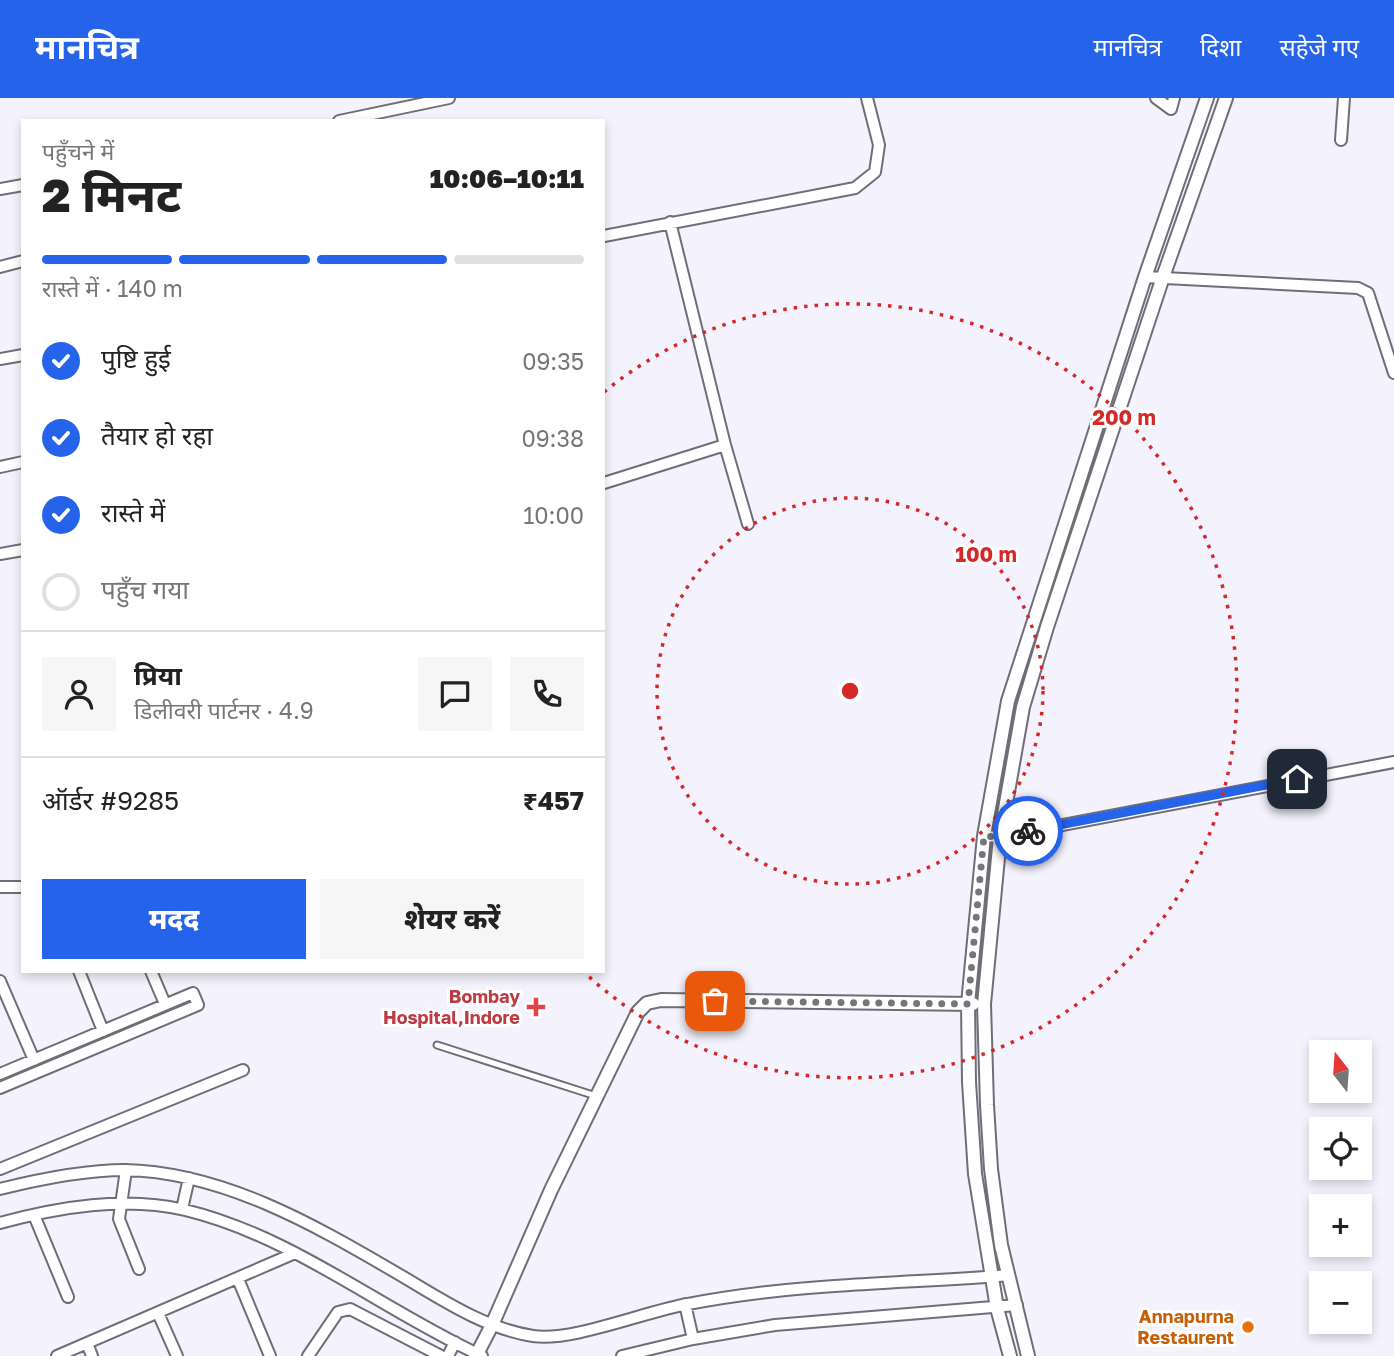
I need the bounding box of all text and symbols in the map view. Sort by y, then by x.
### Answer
text: मानचित्र [35,27,139,66]
text: मानचित्र [1093,32,1162,61]
text: दिशा [1200,32,1241,61]
text: सहेजे गए [1279,32,1359,61]
text: पहुँचने में [42,137,114,165]
text: 10:06–10:11 [430,163,584,194]
text: 2 मिनट [42,167,181,222]
text: रास्ते में · 140 m [42,274,183,302]
icon: check [42,342,80,380]
text: पुष्टि हुई [101,343,171,374]
text: 09:35 [522,347,584,375]
text: 200 m [1092,404,1156,430]
icon: check [42,419,80,457]
text: तैयार हो रहा [101,420,213,451]
text: 09:38 [521,424,584,452]
icon: check [42,496,80,534]
text: रास्ते में [101,497,165,528]
text: 10:00 [523,501,584,529]
text: 100 m [955,541,1017,567]
text: पहुँच गया [101,574,189,605]
button: person [42,657,116,731]
button: chat [418,657,492,731]
button: phone [510,657,584,731]
text: प्रिया [134,660,182,691]
centre of rings [838,679,862,703]
text: डिलीवरी पार्टनर · 4.9 [134,696,314,724]
pin [1267,749,1327,809]
icon: home [1278,760,1316,798]
text: ऑर्डर #9285 [42,785,179,816]
text: ₹457 [523,785,584,816]
courier [993,796,1063,866]
icon: bike [1009,812,1047,850]
button: मदद [42,879,306,959]
button: शेयर करें [320,879,584,959]
pin [685,971,745,1031]
icon: bag [696,982,734,1020]
place label: Bombay Hospital,Indore [383,985,520,1028]
marker: Bombay Hospital,Indore [526,997,546,1017]
north arrow [1309,1040,1372,1102]
map controls [1309,1040,1372,1334]
button: locate [1309,1117,1372,1180]
button: + [1309,1194,1372,1257]
button: − [1309,1271,1372,1334]
place label: Annapurna Restaurent [1137,1305,1234,1348]
marker: Annapurna Restaurent [1240,1319,1256,1335]

